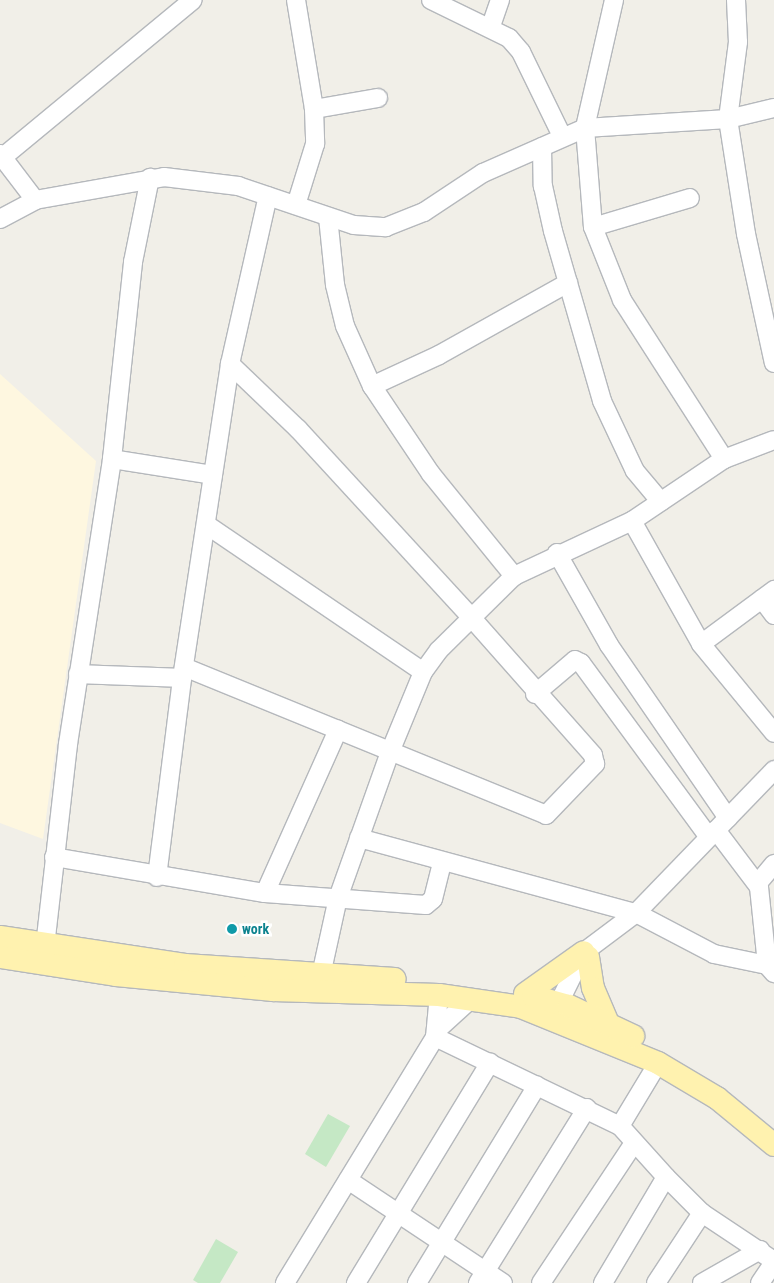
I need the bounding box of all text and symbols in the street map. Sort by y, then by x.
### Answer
place label: work [242,921,269,937]
marker: work [226,923,238,935]

